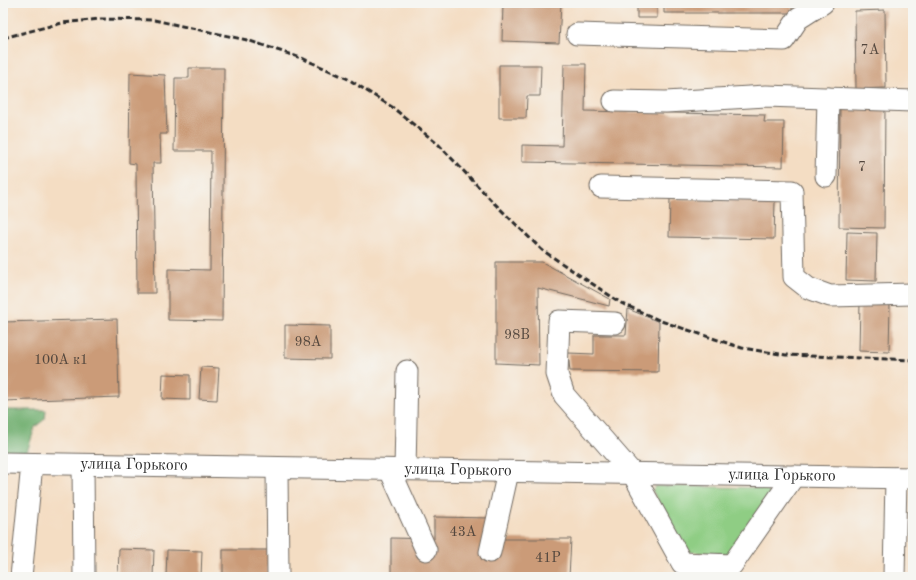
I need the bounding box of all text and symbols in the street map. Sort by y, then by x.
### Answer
house number: 7А [861,43,880,57]
house number: 7 [858,160,866,174]
house number: 98В [504,328,530,342]
house number: 98А [295,335,322,349]
house number: 100А к1 [34,353,88,367]
street label: улица Горького [80,456,188,474]
street label: улица Горького [404,462,512,479]
street label: улица Горького [728,467,836,485]
house number: 43А [450,525,477,539]
house number: 41Р [535,551,561,565]

